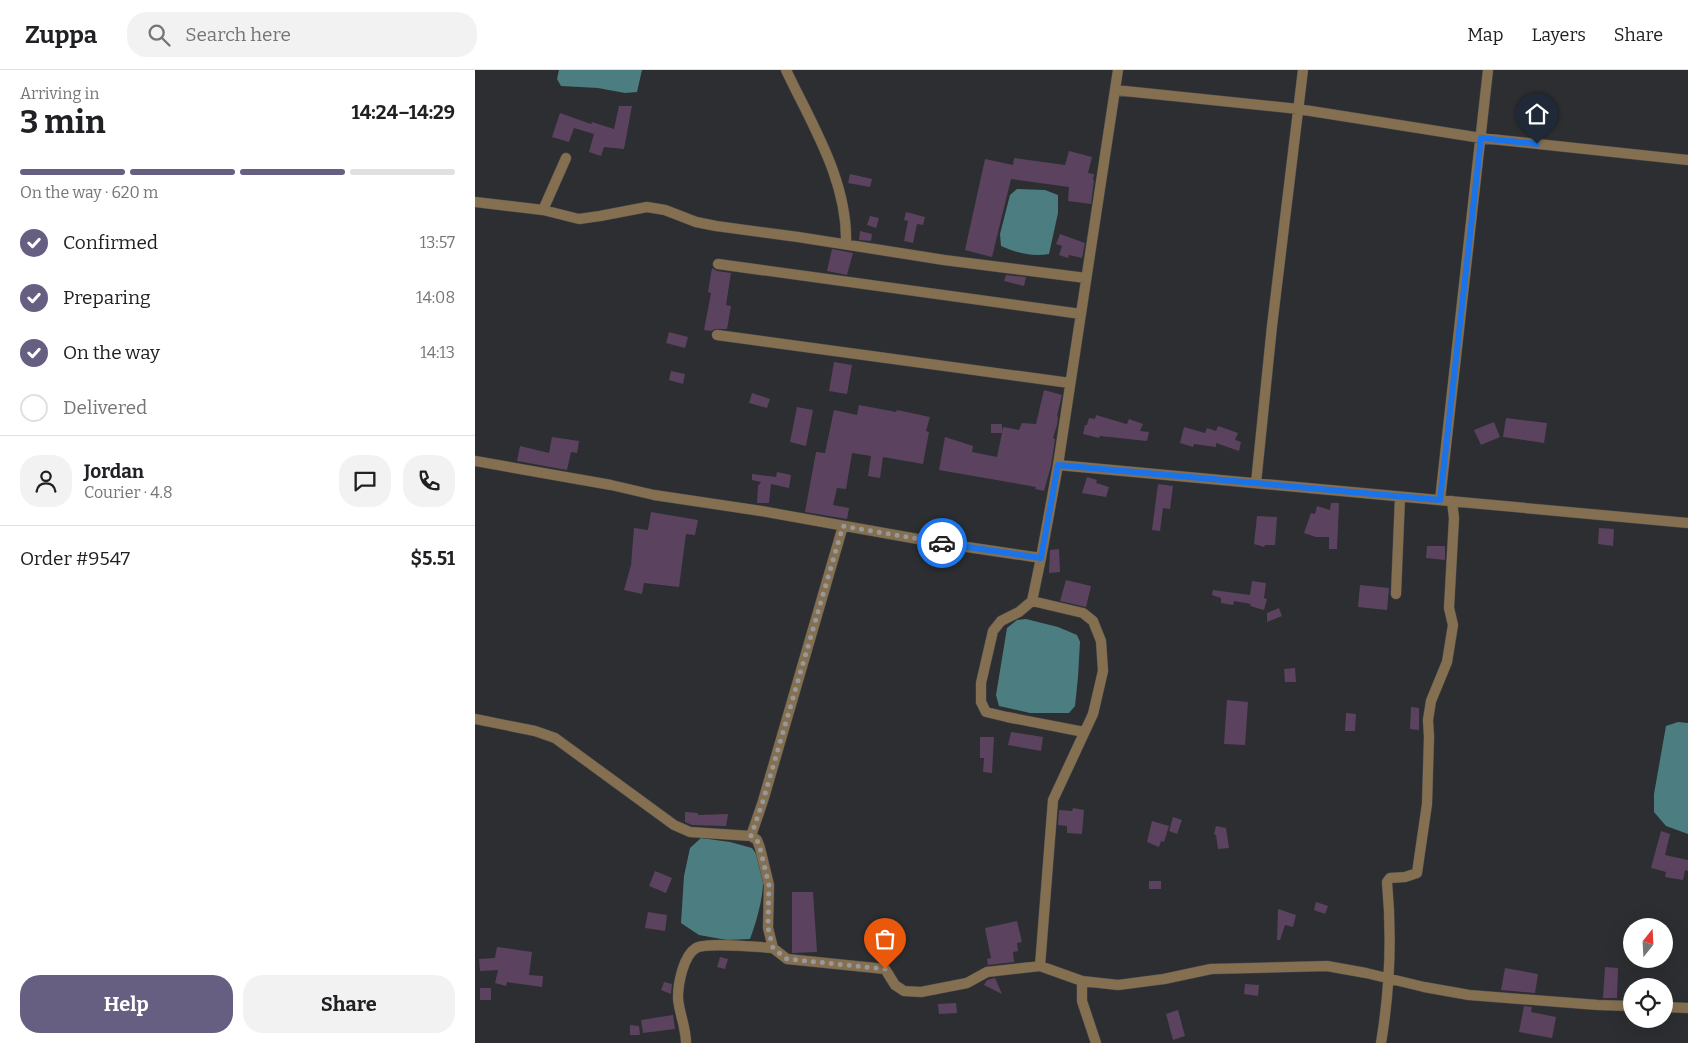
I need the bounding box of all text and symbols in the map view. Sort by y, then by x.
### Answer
search box [127,12,477,57]
text: Zuppa [25,21,97,49]
icon: search [145,21,173,49]
text: Search here [185,23,291,46]
text: Map [1467,24,1503,46]
text: Layers [1531,24,1586,46]
text: Share [1614,24,1663,46]
text: Arriving in [20,84,99,103]
pin [1516,93,1558,144]
icon: home [1523,100,1551,128]
text: 14:24–14:29 [352,101,455,124]
text: 3 min [20,103,106,141]
text: On the way · 620 m [20,183,158,202]
icon: check [20,229,48,257]
text: Confirmed [63,231,158,254]
text: 13:57 [420,233,455,252]
icon: check [20,284,48,312]
text: Preparing [63,286,151,309]
text: 14:08 [416,288,455,307]
icon: check [20,339,48,367]
text: On the way [63,341,160,364]
text: 14:13 [420,343,455,362]
text: Delivered [63,396,147,419]
button: person [20,455,72,507]
button: chat [339,455,391,507]
button: phone [403,455,455,507]
text: Jordan [84,460,144,483]
text: Courier · 4.8 [84,483,173,502]
courier [917,518,967,568]
icon: car [928,529,956,557]
text: Order #9547 [20,547,130,570]
text: $5.51 [411,547,455,570]
pin [864,918,906,969]
north arrow [1623,918,1673,968]
map controls [1623,918,1673,1028]
icon: bag [871,925,899,953]
button: Help [20,975,233,1033]
button: Share [243,975,455,1033]
button: locate [1623,978,1673,1028]

